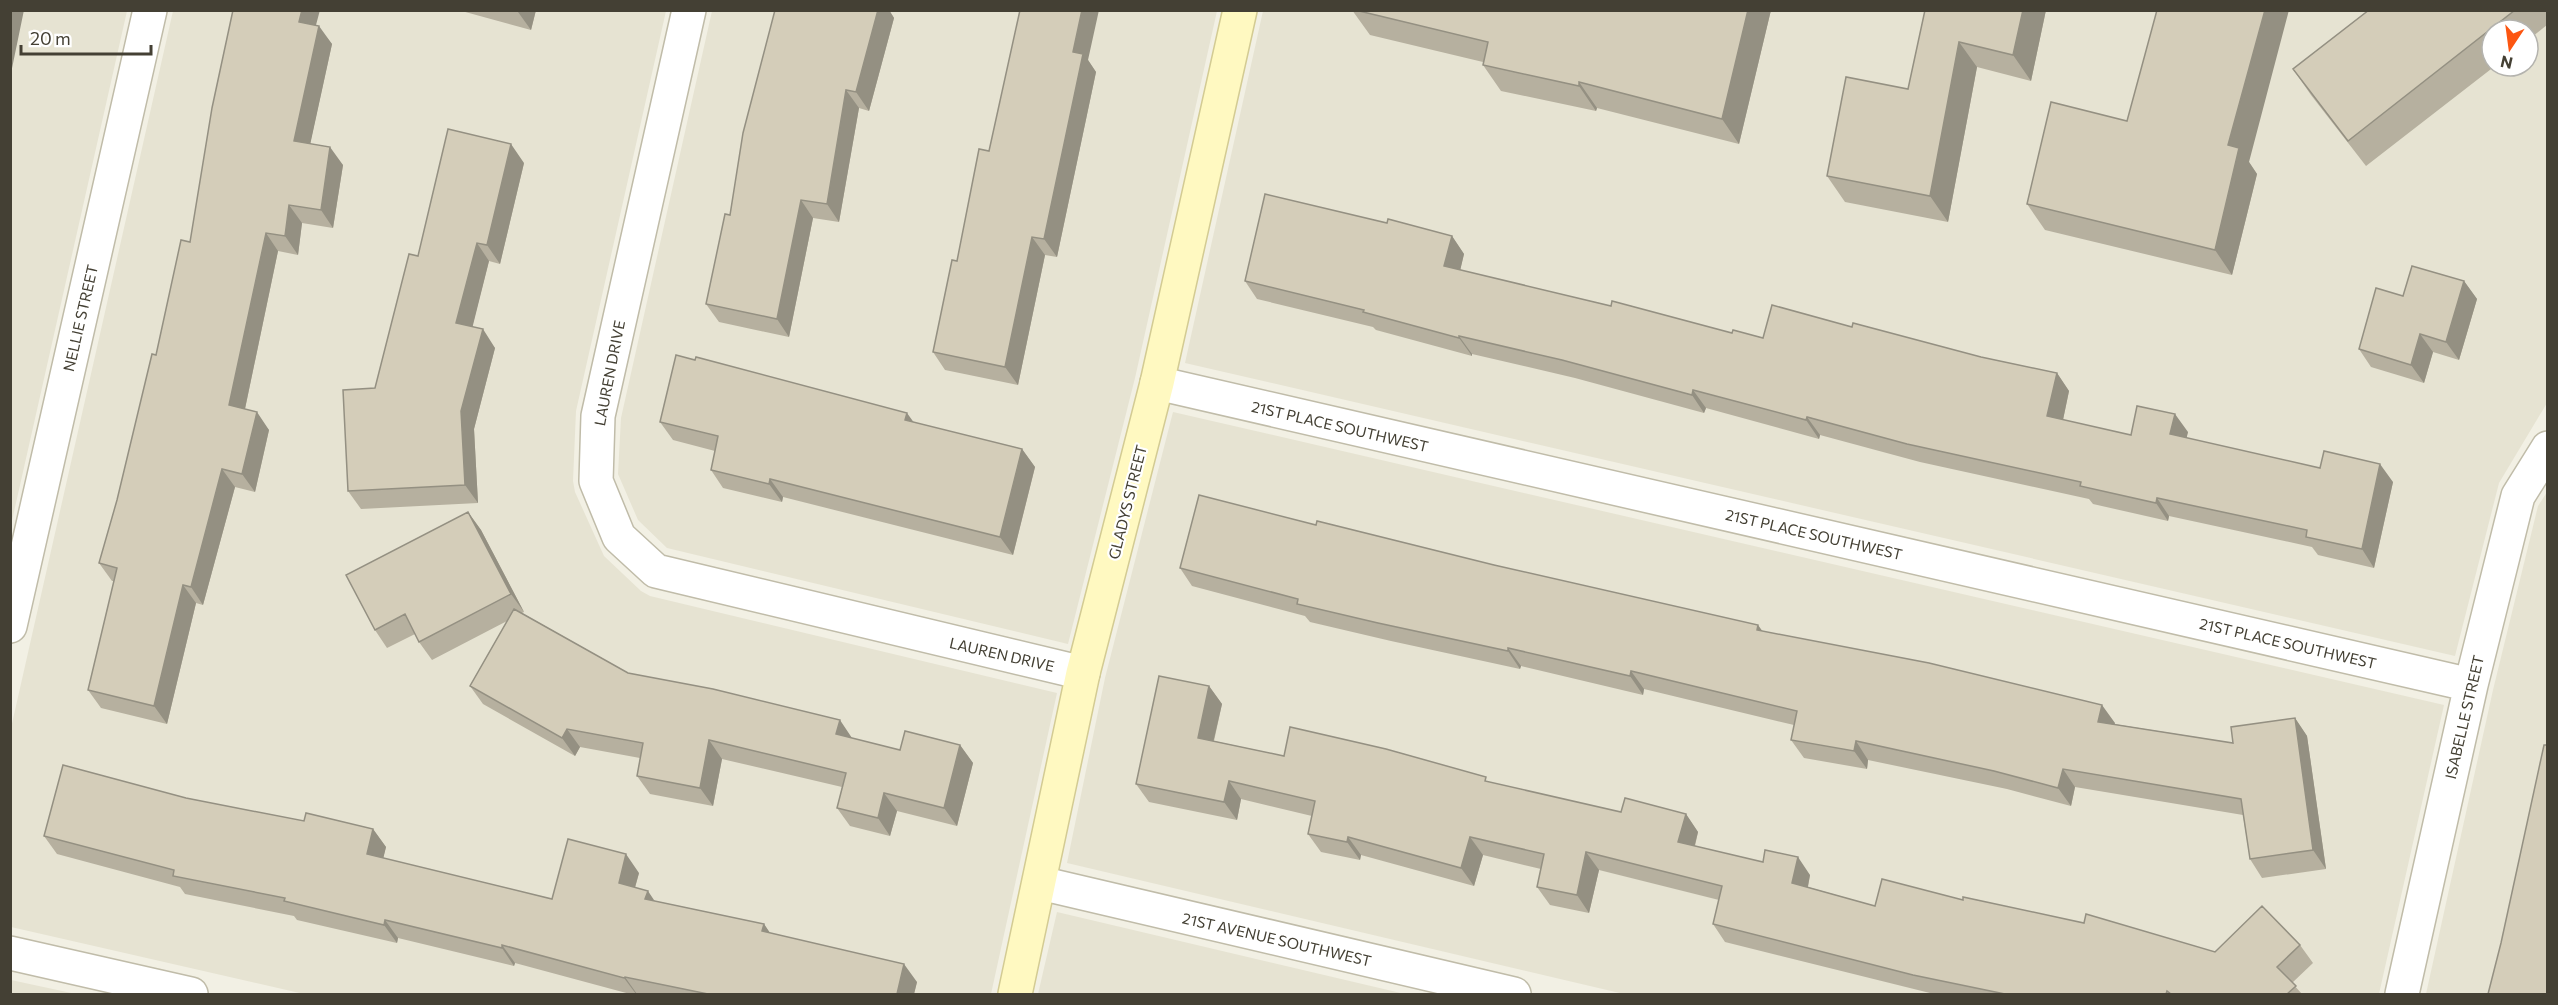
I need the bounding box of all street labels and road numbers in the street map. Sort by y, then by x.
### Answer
street label: NELLIE STREET [59,262,101,373]
street label: LAUREN DRIVE [590,319,628,427]
street label: 21ST PLACE SOUTHWEST [1250,397,1431,455]
street label: GLADYS STREET [1104,443,1150,561]
street label: 21ST PLACE SOUTHWEST [1724,505,1905,563]
street label: 21ST PLACE SOUTHWEST [2198,614,2379,672]
street label: LAUREN DRIVE [948,633,1056,675]
street label: ISABELLE STREET [2441,653,2487,781]
street label: 21ST AVENUE SOUTHWEST [1181,908,1374,970]

